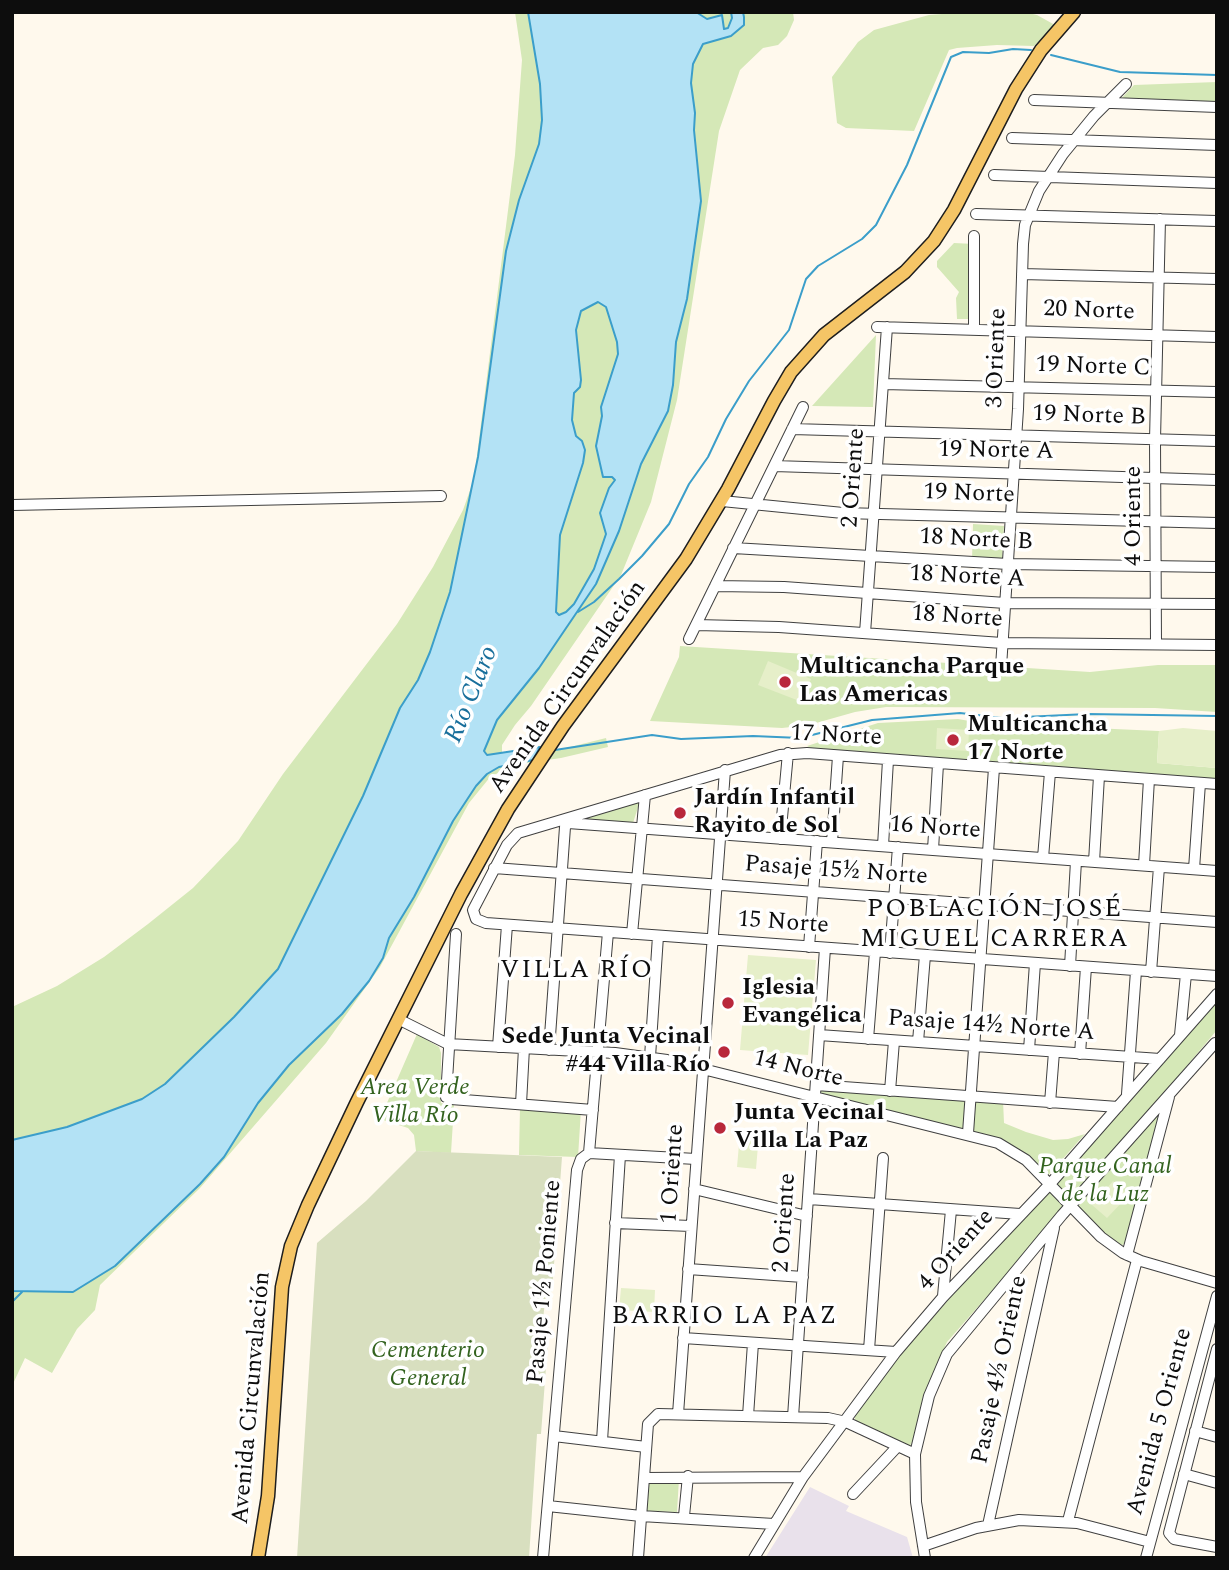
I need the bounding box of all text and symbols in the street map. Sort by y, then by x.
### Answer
street label: 20 Norte [1043,296,1135,328]
street label: 3 Oriente [982,307,1014,409]
street label: 19 Norte C [1035,352,1151,384]
street label: 19 Norte B [1032,401,1146,433]
street label: 2 Oriente [837,427,873,529]
street label: 19 Norte A [938,437,1054,467]
street label: 4 Oriente [1121,466,1149,566]
street label: 19 Norte [923,479,1015,511]
street label: 18 Norte B [919,524,1033,558]
street label: 18 Norte A [908,561,1026,595]
street label: Avenida Circunvalación [484,576,654,800]
street label: 18 Norte [910,600,1004,636]
water label: Río Claro [439,642,507,748]
place label: Multicancha Parque Las Americas [799,654,1024,710]
marker: Multicancha Parque Las Americas [777,674,793,690]
place label: Multicancha 17 Norte [967,712,1108,768]
street label: 17 Norte [789,720,883,754]
marker: Multicancha 17 Norte [945,732,961,748]
place label: Jardín Infantil Rayito de Sol [694,785,855,841]
marker: Jardín Infantil Rayito de Sol [672,805,688,821]
street label: 16 Norte [888,811,982,847]
street label: Pasaje 15½ Norte [743,851,929,893]
district label: POBLACIÓN JOSÉ MIGUEL CARRERA [862,895,1128,956]
street label: 15 Norte [736,906,830,942]
district label: VILLA RÍO [501,956,653,988]
place label: Iglesia Evangélica [742,975,861,1031]
marker: Iglesia Evangélica [720,995,736,1011]
street label: Pasaje 14½ Norte A [886,1005,1096,1049]
place label: Sede Junta Vecinal #44 Villa Río [502,1024,710,1080]
marker: Sede Junta Vecinal #44 Villa Río [716,1044,732,1060]
street label: 14 Norte [750,1045,846,1095]
park label: Area Verde Villa Río [360,1075,470,1131]
place label: Junta Vecinal Villa La Paz [734,1100,884,1156]
marker: Junta Vecinal Villa La Paz [712,1120,728,1136]
street label: 1 Oriente [656,1123,692,1225]
park label: Parque Canal de la Luz [1038,1154,1172,1210]
street label: 2 Oriente [768,1172,804,1274]
street label: Pasaje 1½ Poniente [523,1179,569,1385]
street label: 4 Oriente [913,1204,1001,1298]
street label: Avenida Circunvalación [228,1270,278,1526]
street label: Pasaje 4½ Oriente [967,1273,1035,1467]
district label: BARRIO LA PAZ [613,1302,837,1334]
street label: Avenida 5 Oriente [1122,1325,1200,1519]
park label: Cementerio General [371,1338,485,1394]

